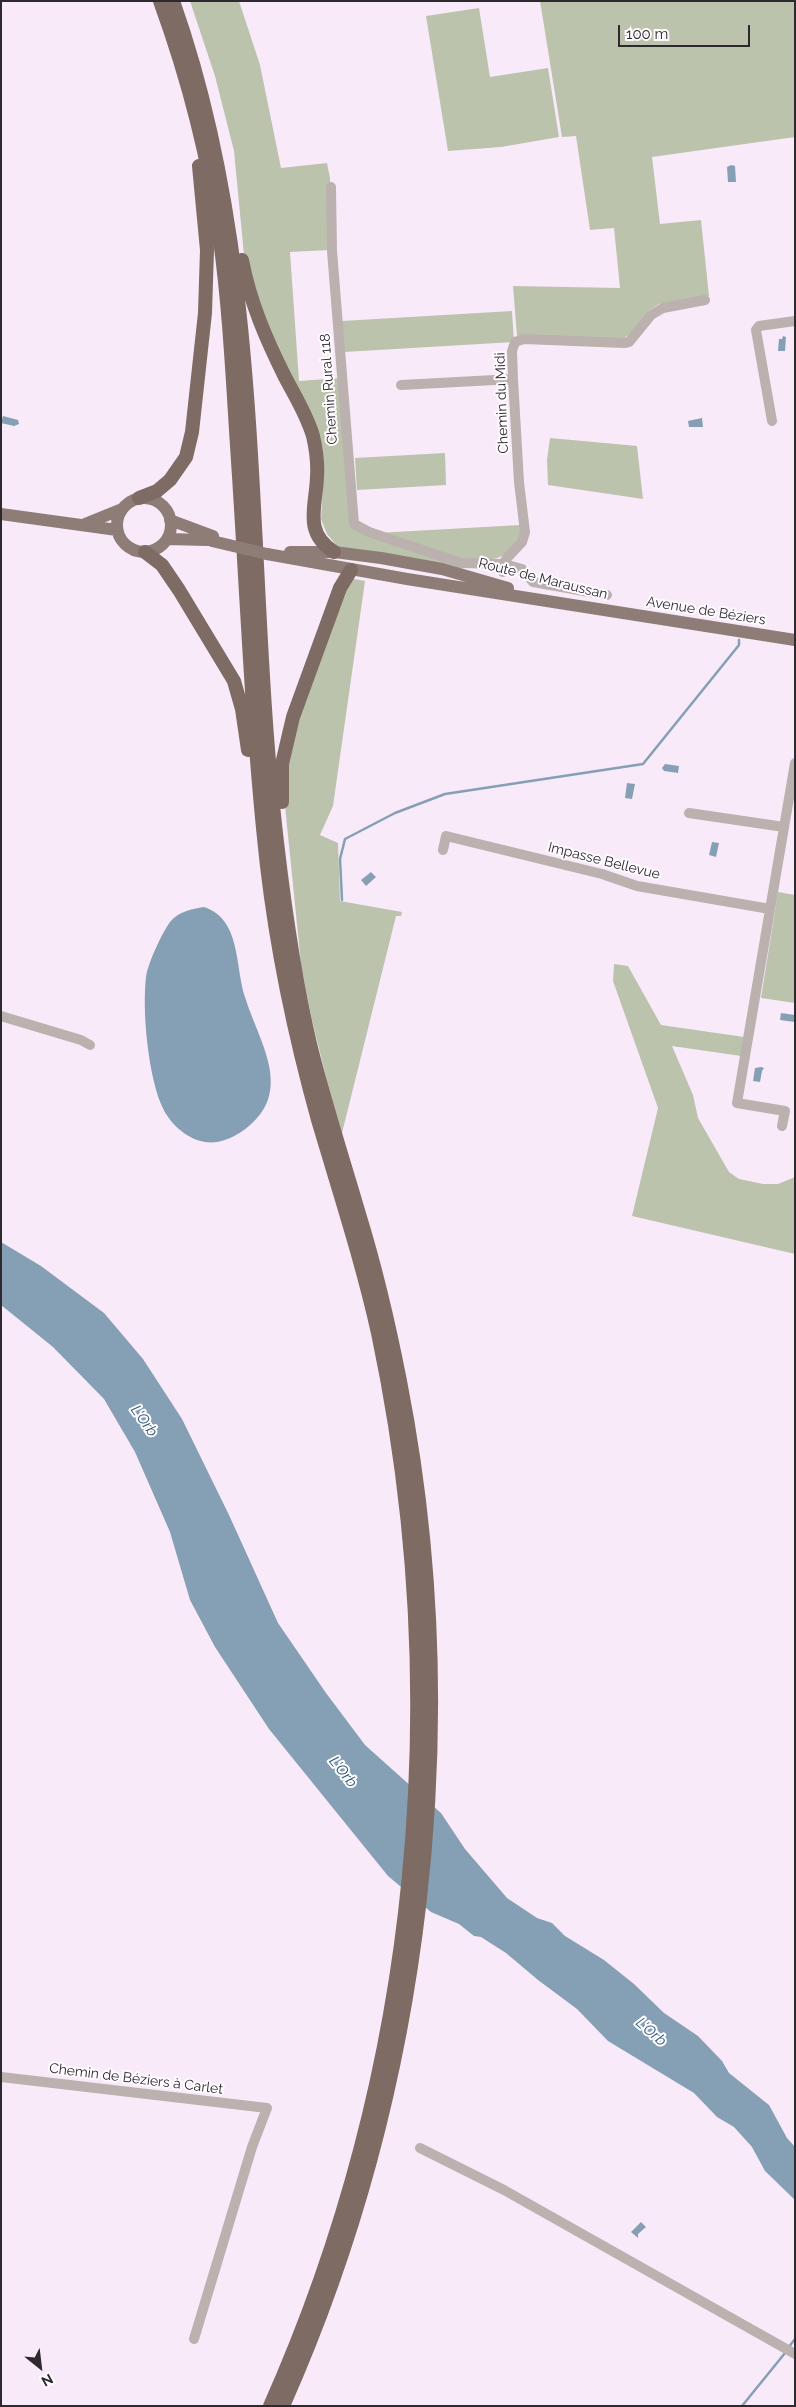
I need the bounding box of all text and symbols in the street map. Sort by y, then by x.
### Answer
scale bar [621,15,754,47]
text: 100 m [626,25,668,43]
street label: Chemin Rural 118 [317,333,341,445]
street label: Chemin du Midi [492,352,512,454]
street label: Route de Maraussan [477,555,609,603]
street label: Avenue de Béziers [645,593,767,629]
street label: Impasse Bellevue [546,839,662,883]
water label: L'Orb [127,1402,161,1440]
water label: L'Orb [325,1753,361,1791]
water label: L'Orb [632,2014,670,2050]
street label: Chemin de Béziers à Carlet [48,2060,224,2098]
north arrow [15,2342,65,2392]
text: N [39,2371,56,2390]

